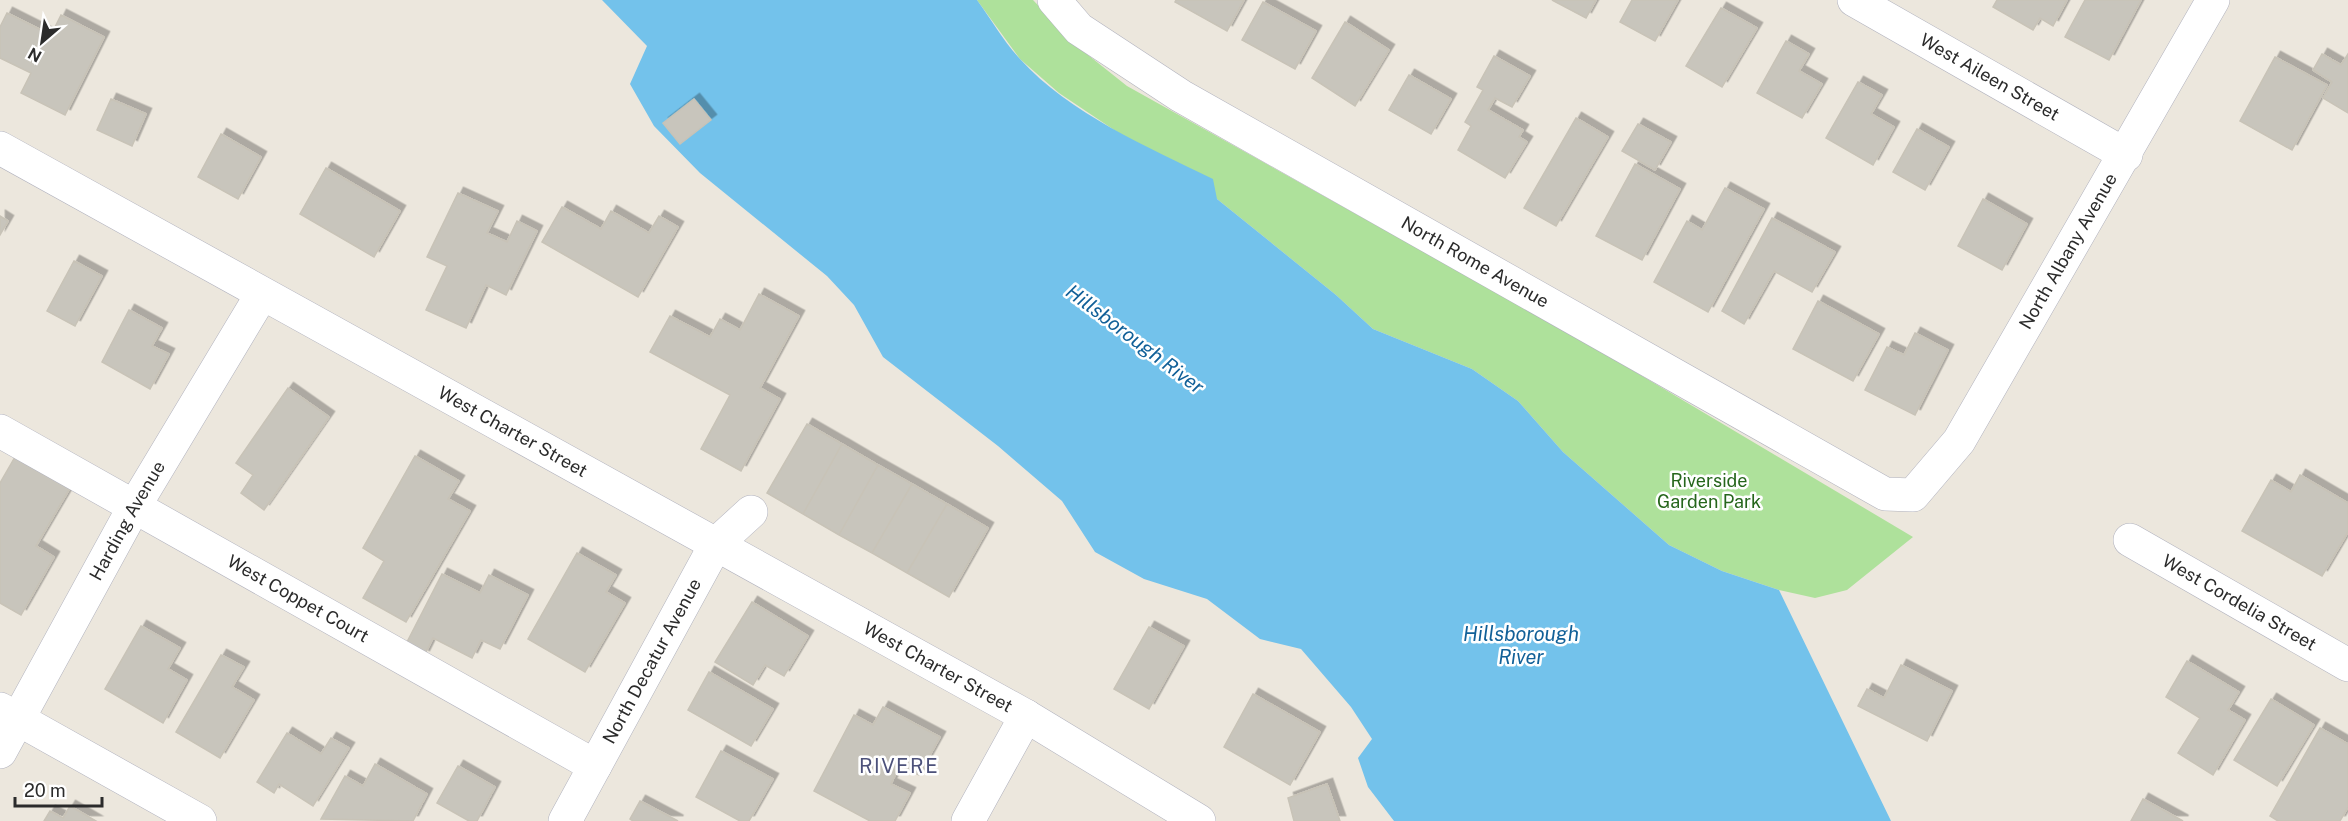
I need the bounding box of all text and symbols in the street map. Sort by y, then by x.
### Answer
north arrow [12,12,72,72]
street label: West Aileen Street [1916,29,2063,125]
text: N [25,43,45,66]
street label: North Albany Avenue [2015,169,2121,333]
street label: North Rome Avenue [1398,212,1553,312]
water label: Hillsborough River [1061,279,1209,399]
street label: West Charter Street [435,382,591,481]
street label: Harding Avenue [85,457,169,584]
park label: Riverside Garden Park [1657,470,1761,512]
street label: West Coppet Court [224,550,373,646]
street label: West Cordelia Street [2159,550,2320,655]
street label: North Decatur Avenue [598,575,705,747]
street label: West Charter Street [860,617,1016,716]
water label: Hillsborough River [1463,622,1579,669]
district label: RIVERE [859,754,939,778]
scale bar [15,770,102,808]
text: 20 m [24,780,66,801]

